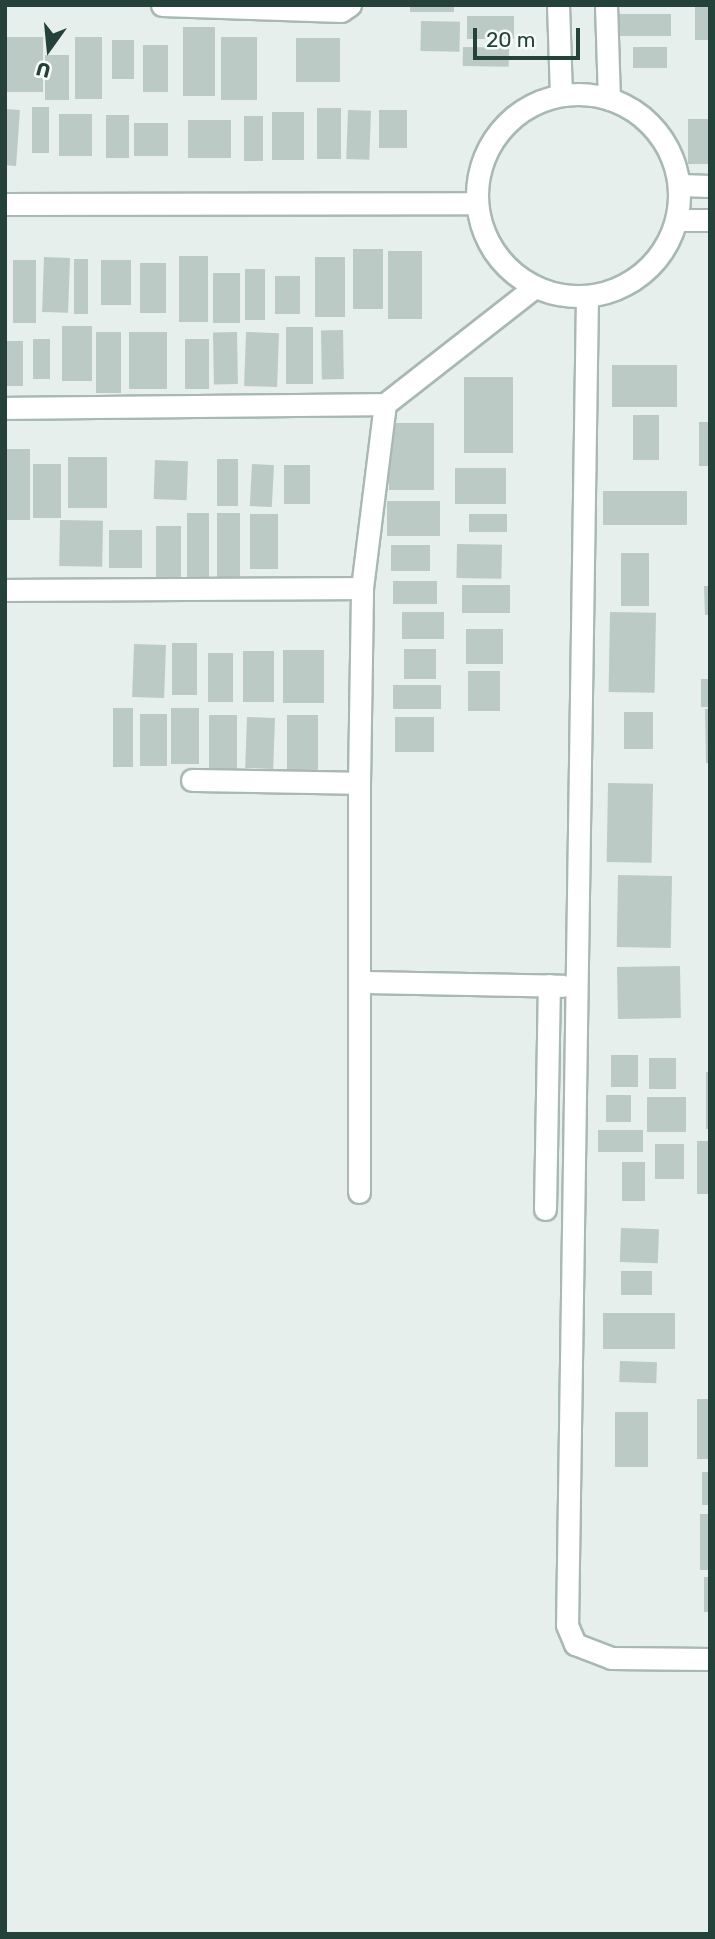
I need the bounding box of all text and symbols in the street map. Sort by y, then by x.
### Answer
north arrow [14,14,84,84]
scale bar [477,14,584,58]
text: 20 m [486,27,535,52]
text: U [34,57,53,83]

